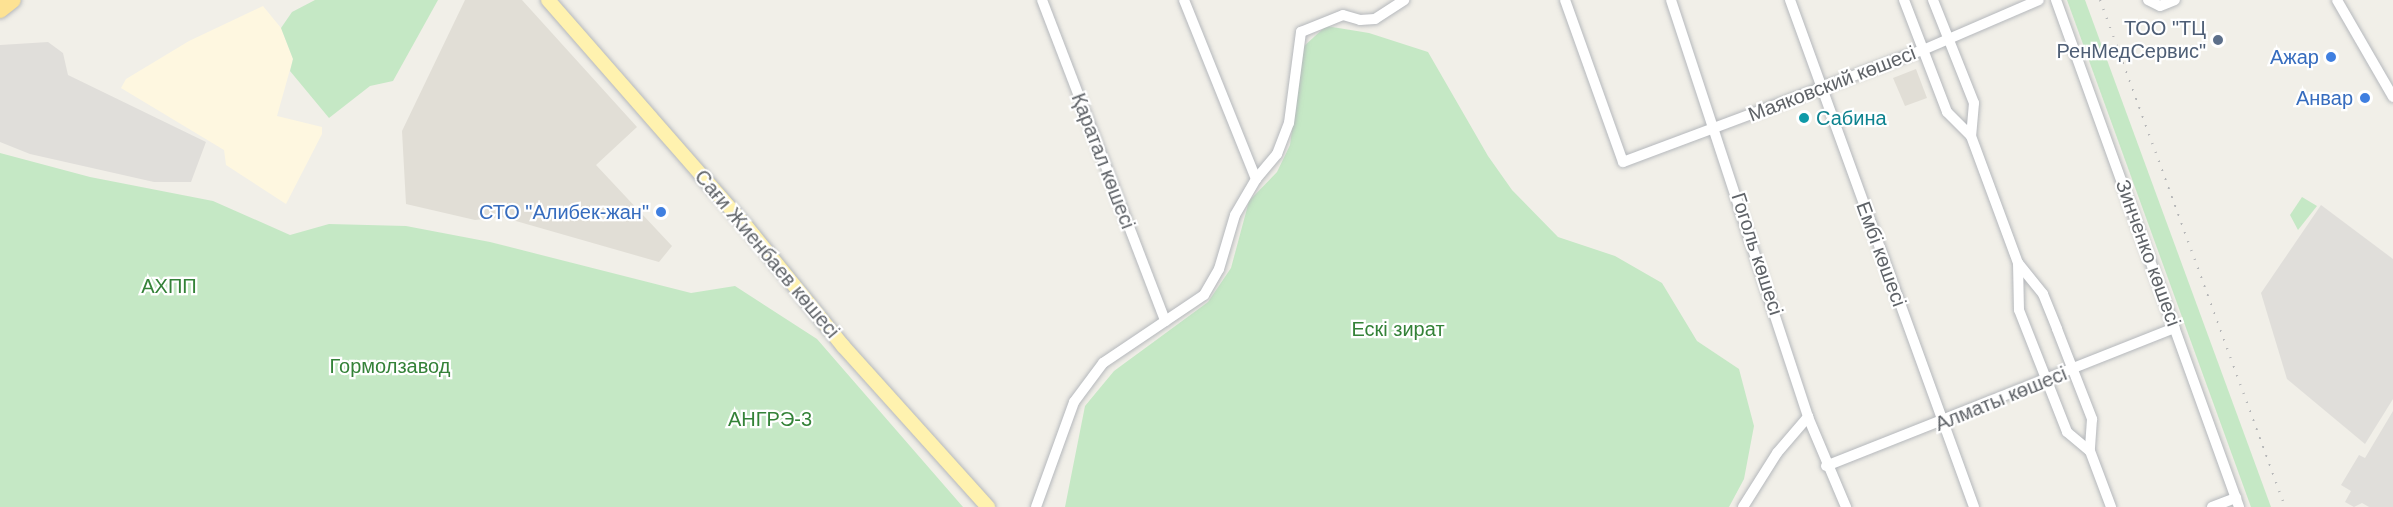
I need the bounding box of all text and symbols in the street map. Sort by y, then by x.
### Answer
place label: ТОО "ТЦ РенМедСервис" [2057,16,2206,63]
marker: ТОО "ТЦ РенМедСервис" [2211,33,2225,47]
street label: Маяковский көшесі [1745,41,1919,127]
place label: Ажар [2270,45,2319,69]
marker: Ажар [2324,50,2338,64]
place label: Анвар [2296,86,2353,110]
street label: Қаратал көшесі [1066,90,1140,232]
marker: Анвар [2358,91,2372,105]
place label: Сабина [1816,106,1887,130]
marker: Сабина [1797,111,1811,125]
street label: Сағи Жиенбаев көшесі [690,165,844,343]
street label: Зинченко көшесі [2110,177,2186,329]
street label: Гоголь көшесі [1726,190,1788,318]
street label: Ембі көшесі [1851,198,1911,310]
place label: СТО "Алибек-жан" [479,200,649,224]
marker: СТО "Алибек-жан" [654,205,668,219]
park label: АХПП [141,274,197,298]
park label: Ескі зират [1351,317,1445,341]
park label: Гормолзавод [330,354,450,378]
street label: Алматы көшесі [1932,362,2070,436]
park label: АНГРЭ-3 [728,407,812,431]

